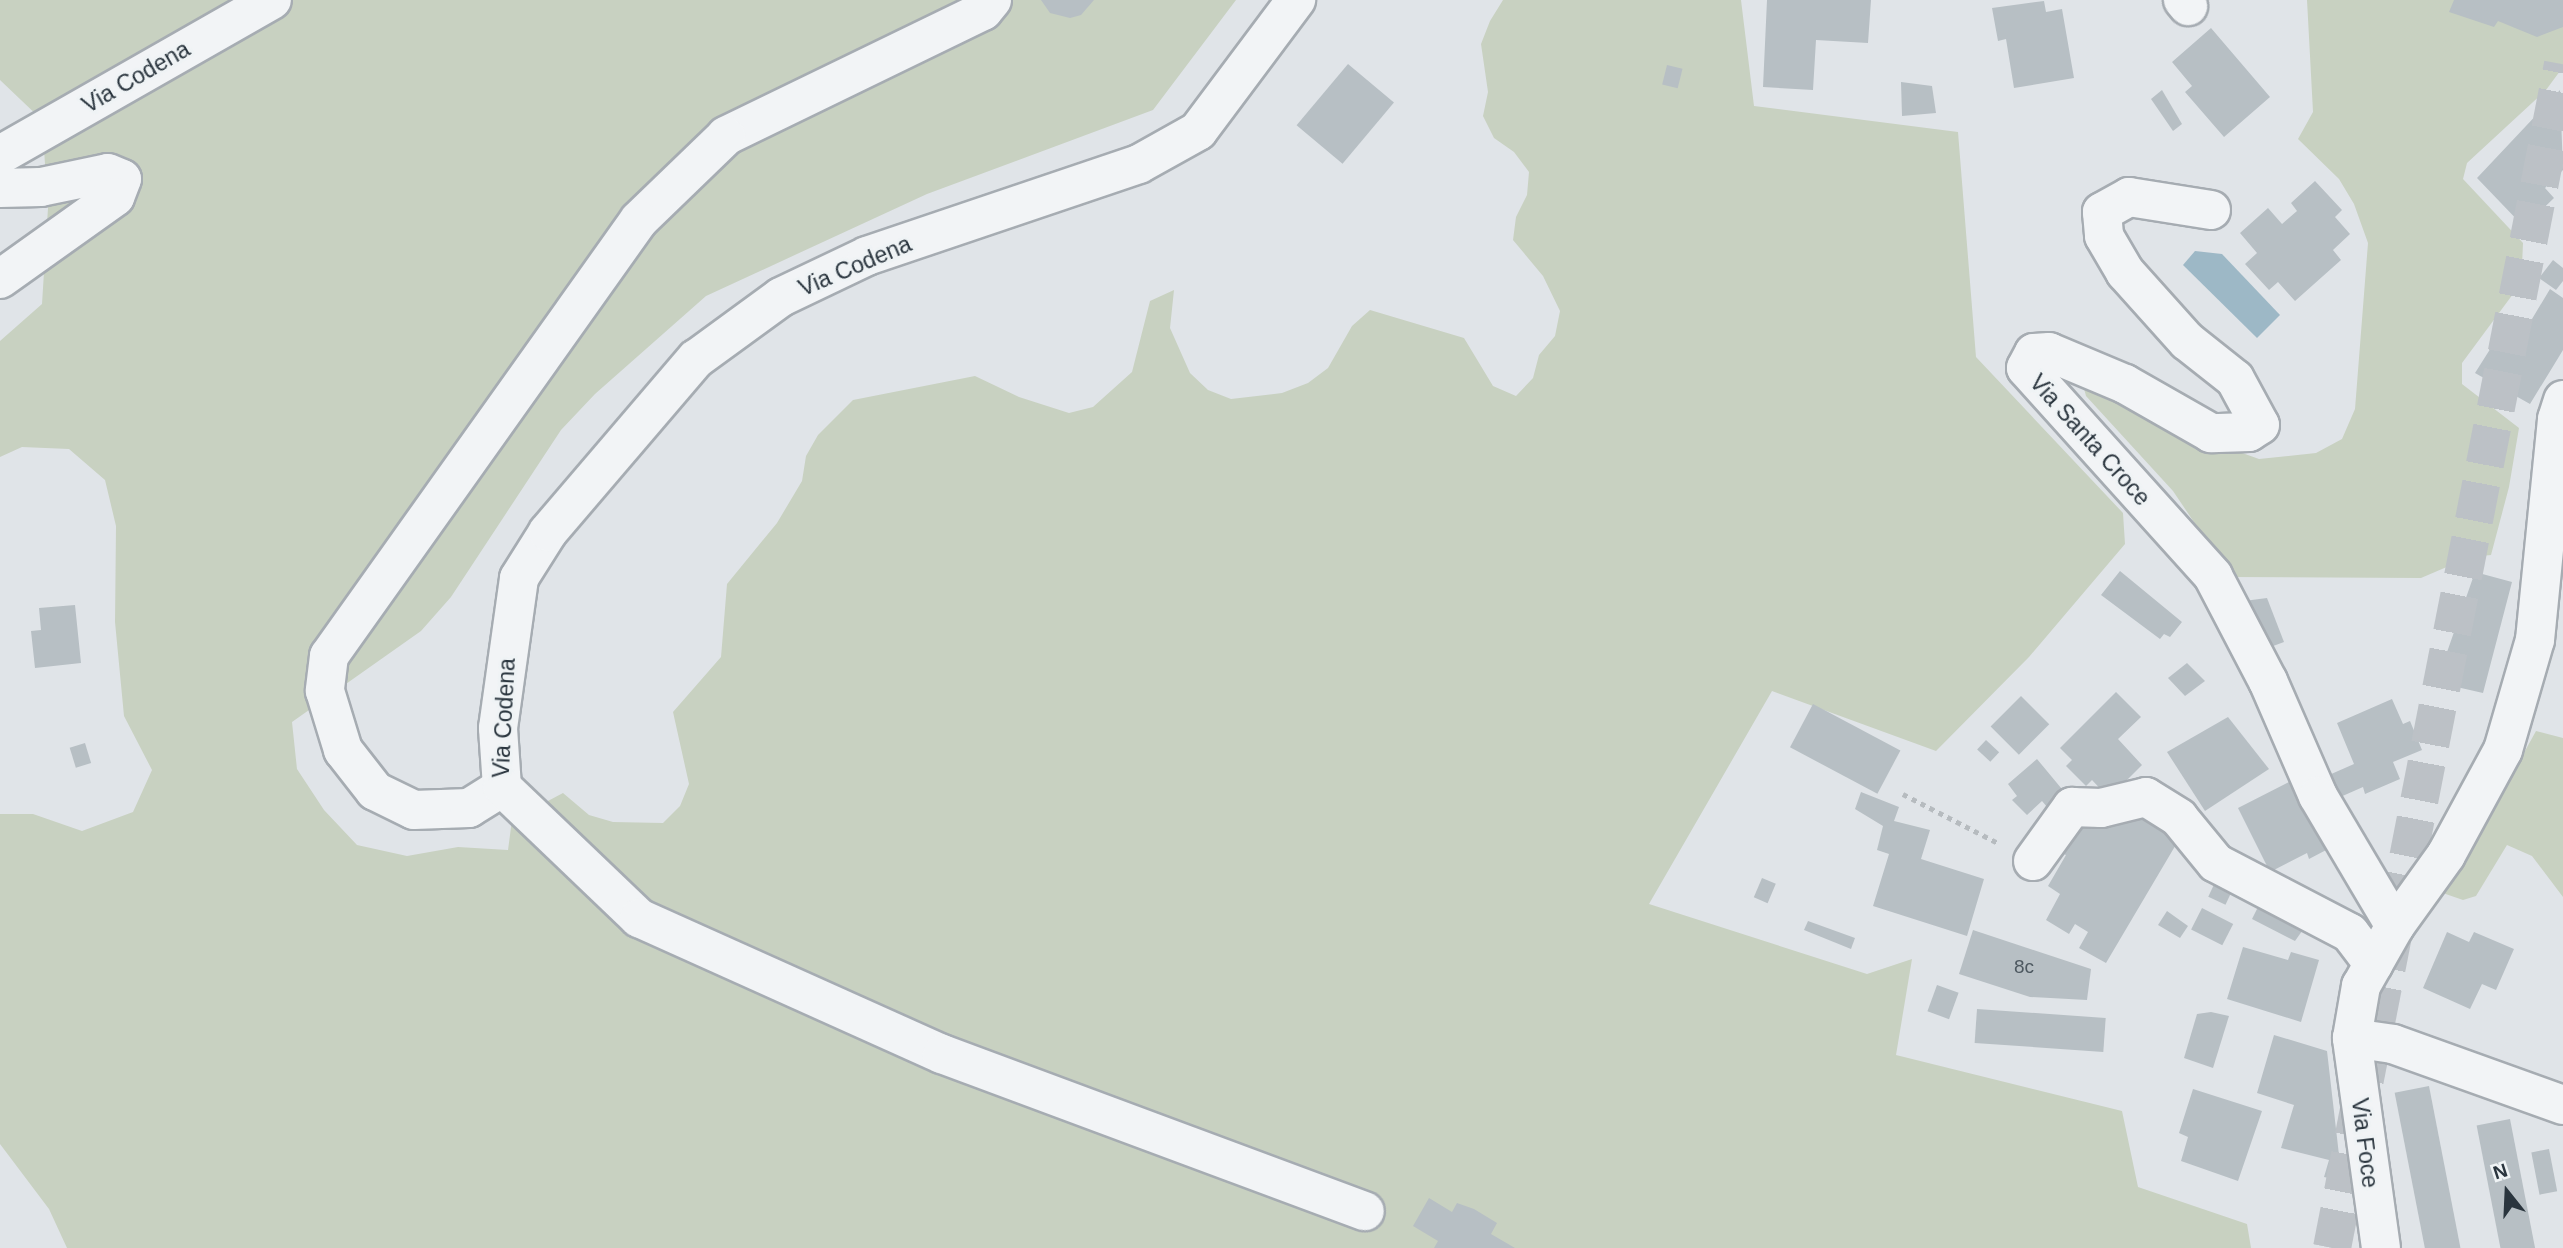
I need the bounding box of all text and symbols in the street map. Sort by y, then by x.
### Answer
street label: Via Codena [77,35,195,119]
street label: Via Codena [794,230,916,302]
street label: Via Santa Croce [2024,369,2156,511]
street label: Via Codena [487,657,521,779]
house number: 8c [2014,956,2034,978]
street label: Via Foce [2346,1096,2384,1190]
north arrow [2472,1157,2542,1227]
text: N [2491,1159,2510,1184]

